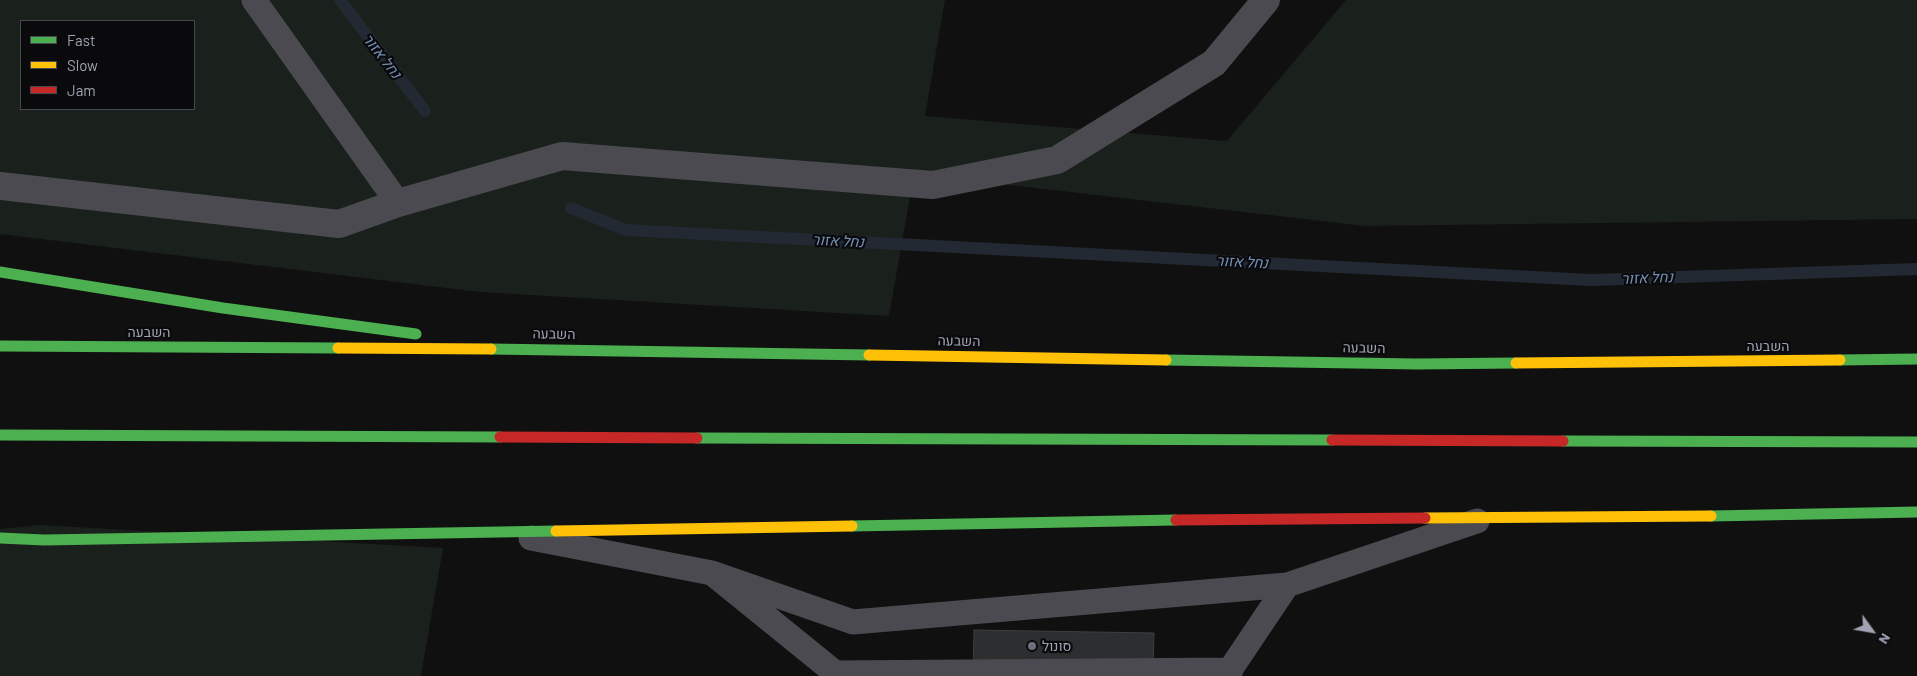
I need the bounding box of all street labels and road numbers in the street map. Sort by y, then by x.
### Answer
street label: השבעה [127,324,171,340]
street label: השבעה [532,325,576,343]
street label: השבעה [937,332,981,350]
street label: השבעה [1746,338,1790,354]
street label: השבעה [1342,339,1386,357]

